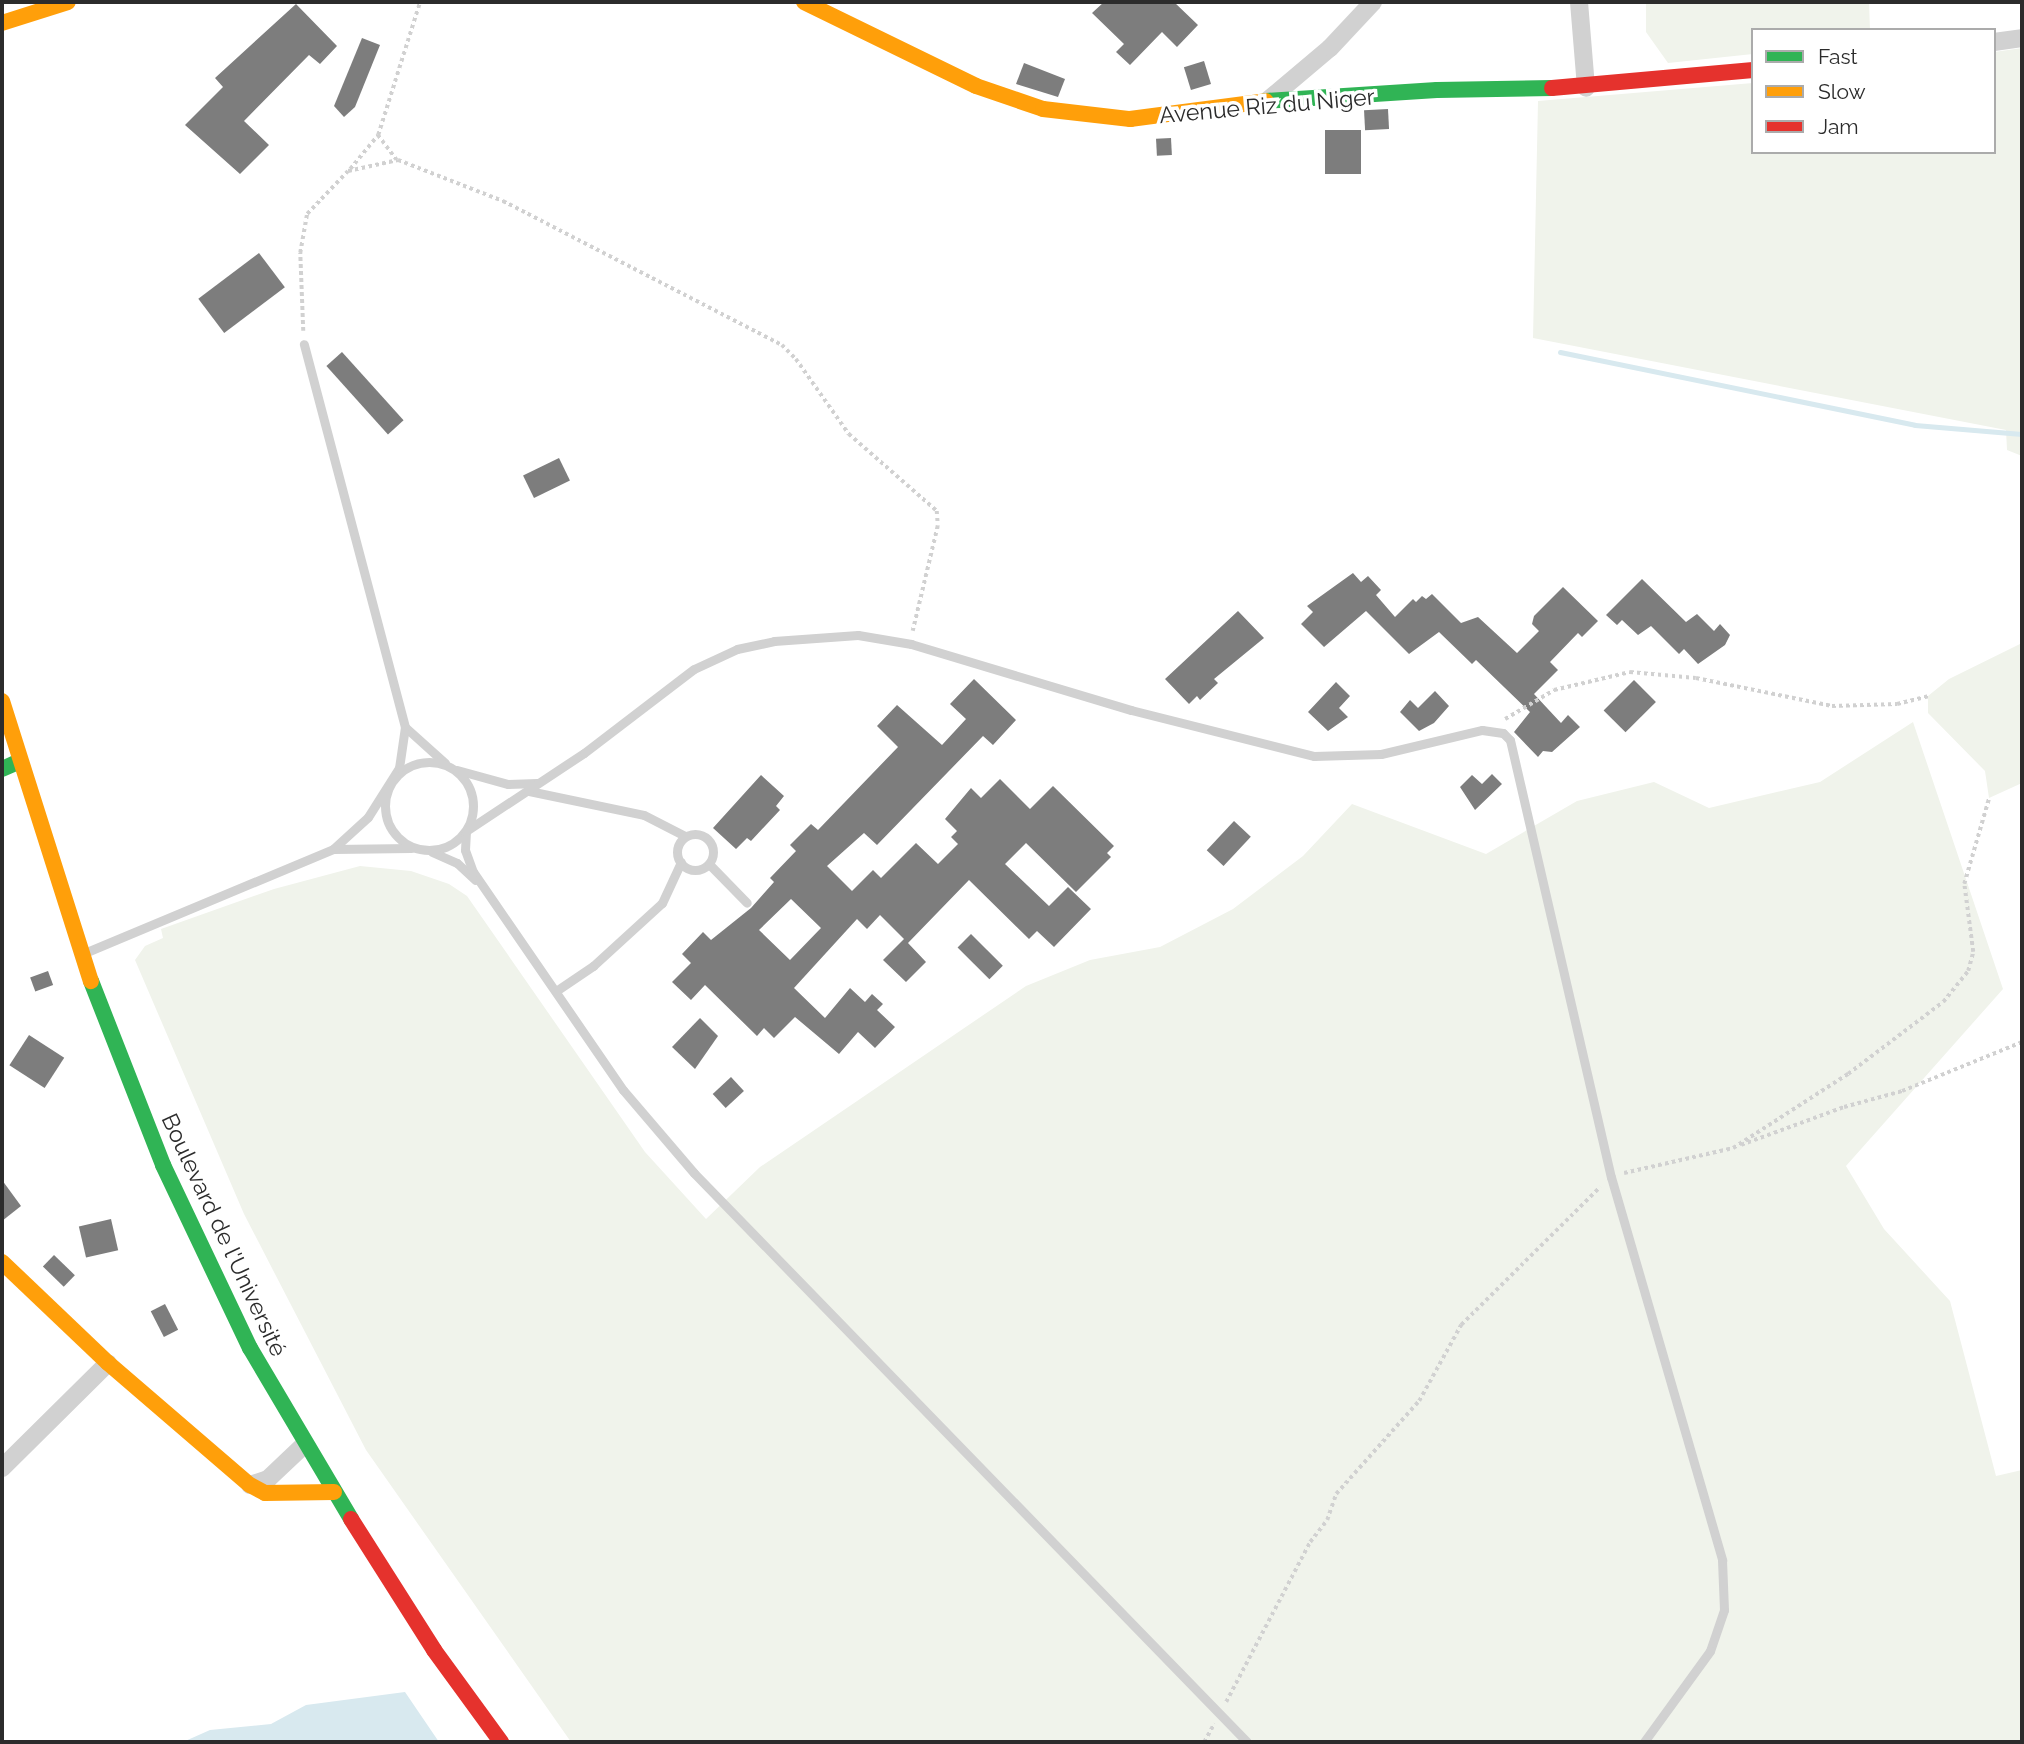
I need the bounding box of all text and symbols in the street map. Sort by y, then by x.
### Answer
legend [1751,28,1996,154]
text: Fast [1818,44,1858,69]
text: Slow [1818,79,1866,104]
street label: Avenue Riz du Niger [1158,83,1376,129]
text: Jam [1818,114,1859,139]
street label: Boulevard de l'Université [156,1109,292,1361]

